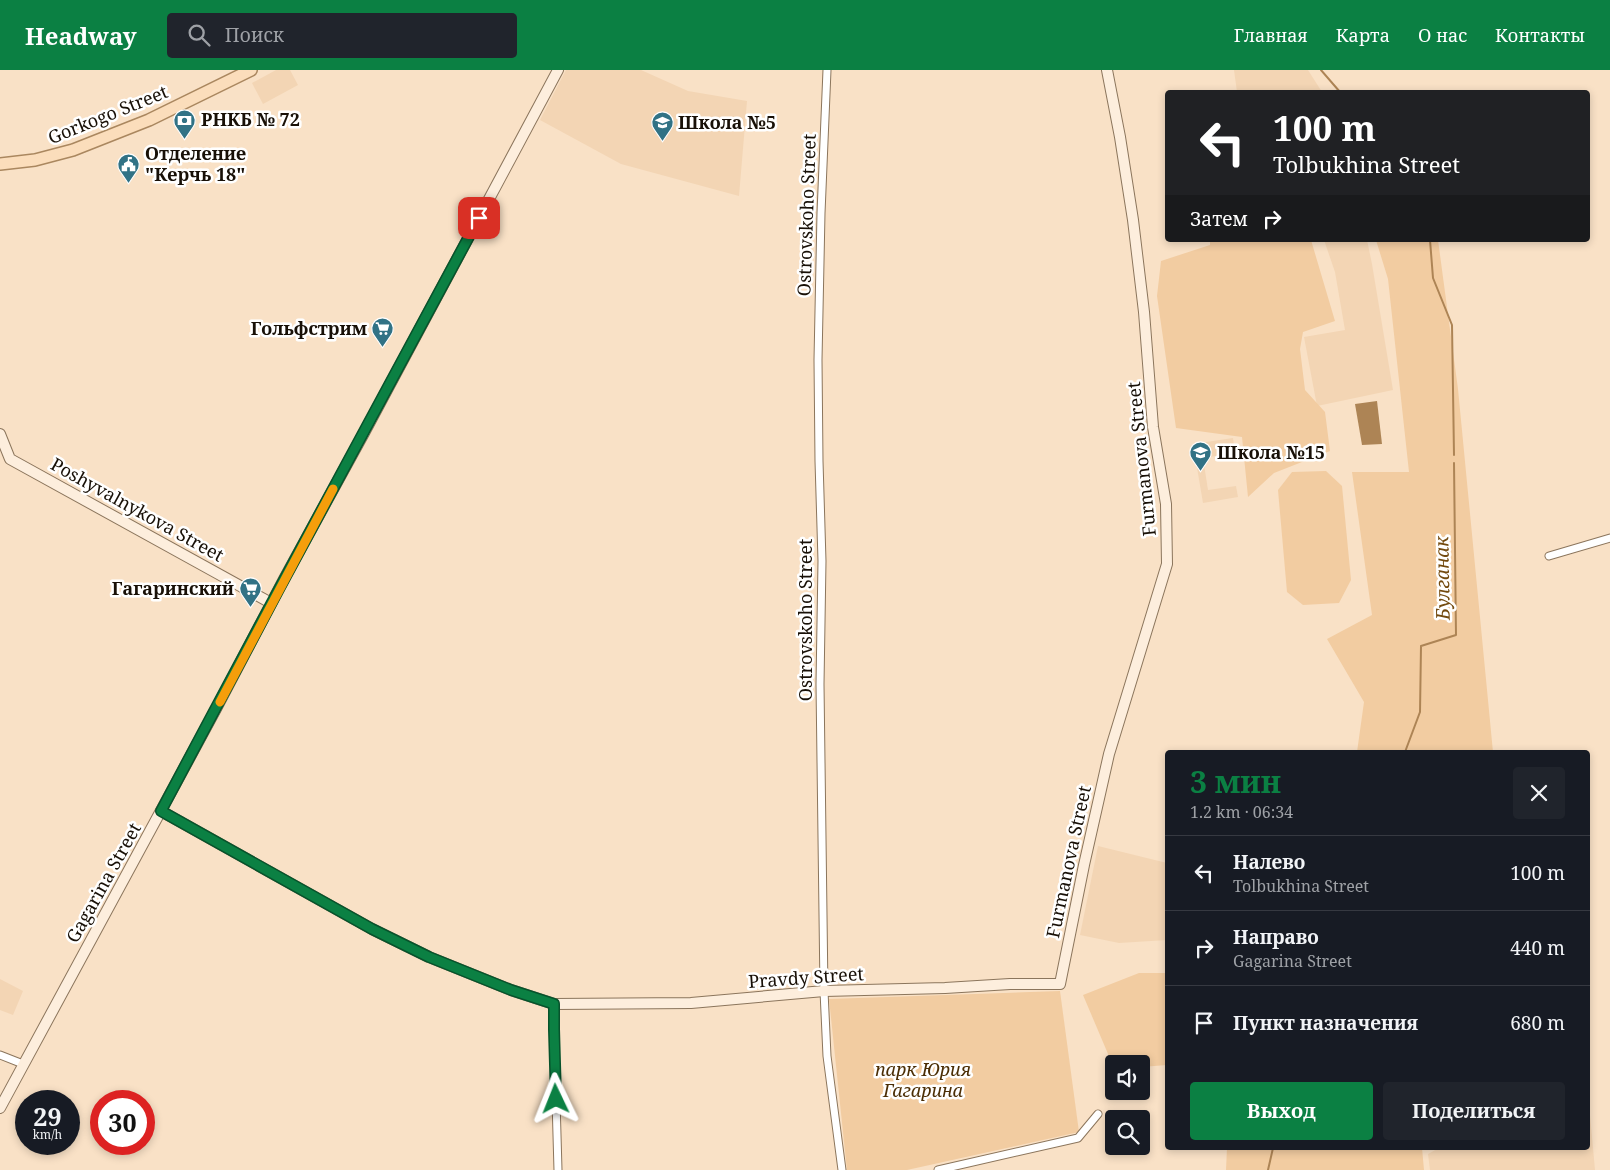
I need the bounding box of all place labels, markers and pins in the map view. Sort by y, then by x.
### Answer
place label: РНКБ № 72 [201,107,300,131]
bank icon: РНКБ № 72 [173,108,197,139]
place label: Школа №5 [678,110,776,134]
school or university icon: Школа №5 [650,111,674,142]
place label: Отделение "Керчь 18" [145,141,246,186]
public building icon: Отделение "Керчь 18" [117,152,141,183]
pin [458,197,500,239]
place label: Гольфстрим [251,316,368,340]
supermarket icon: Гольфстрим [371,317,395,348]
place label: Школа №15 [1217,440,1325,464]
school or university icon: Школа №15 [1189,441,1213,472]
place label: Гагаринский [112,576,234,600]
supermarket icon: Гагаринский [238,577,262,608]

